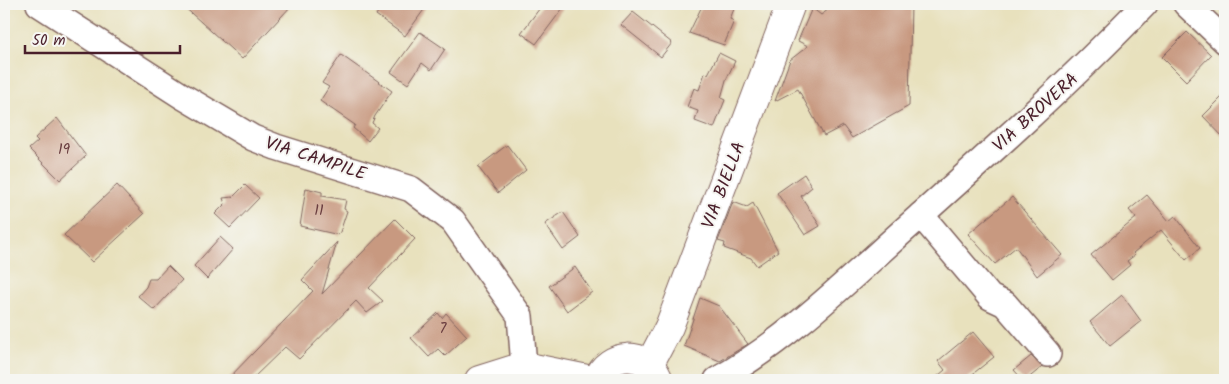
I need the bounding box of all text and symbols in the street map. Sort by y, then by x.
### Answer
scale bar [25,22,180,54]
text: 50 m [32,29,66,53]
street label: VIA BROVERA [986,66,1086,160]
street label: VIA CAMPILE [261,129,370,190]
house number: 19 [58,138,71,162]
street label: VIA BIELLA [694,138,754,233]
house number: 11 [314,199,324,223]
house number: 7 [440,317,448,341]

